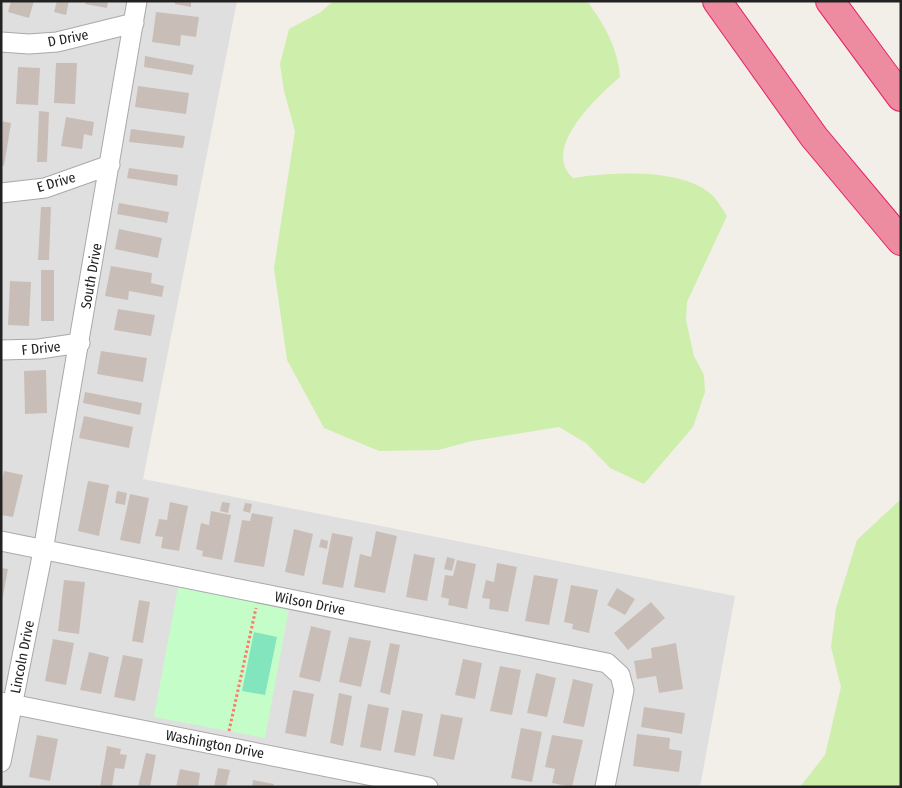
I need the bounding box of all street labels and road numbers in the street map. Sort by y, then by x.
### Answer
street label: D Drive [46,26,90,51]
street label: E Drive [35,169,78,196]
street label: South Drive [77,242,106,310]
street label: F Drive [21,338,61,359]
street label: Wilson Drive [273,588,347,619]
street label: Lincoln Drive [7,619,38,695]
street label: Washington Drive [164,727,266,762]

